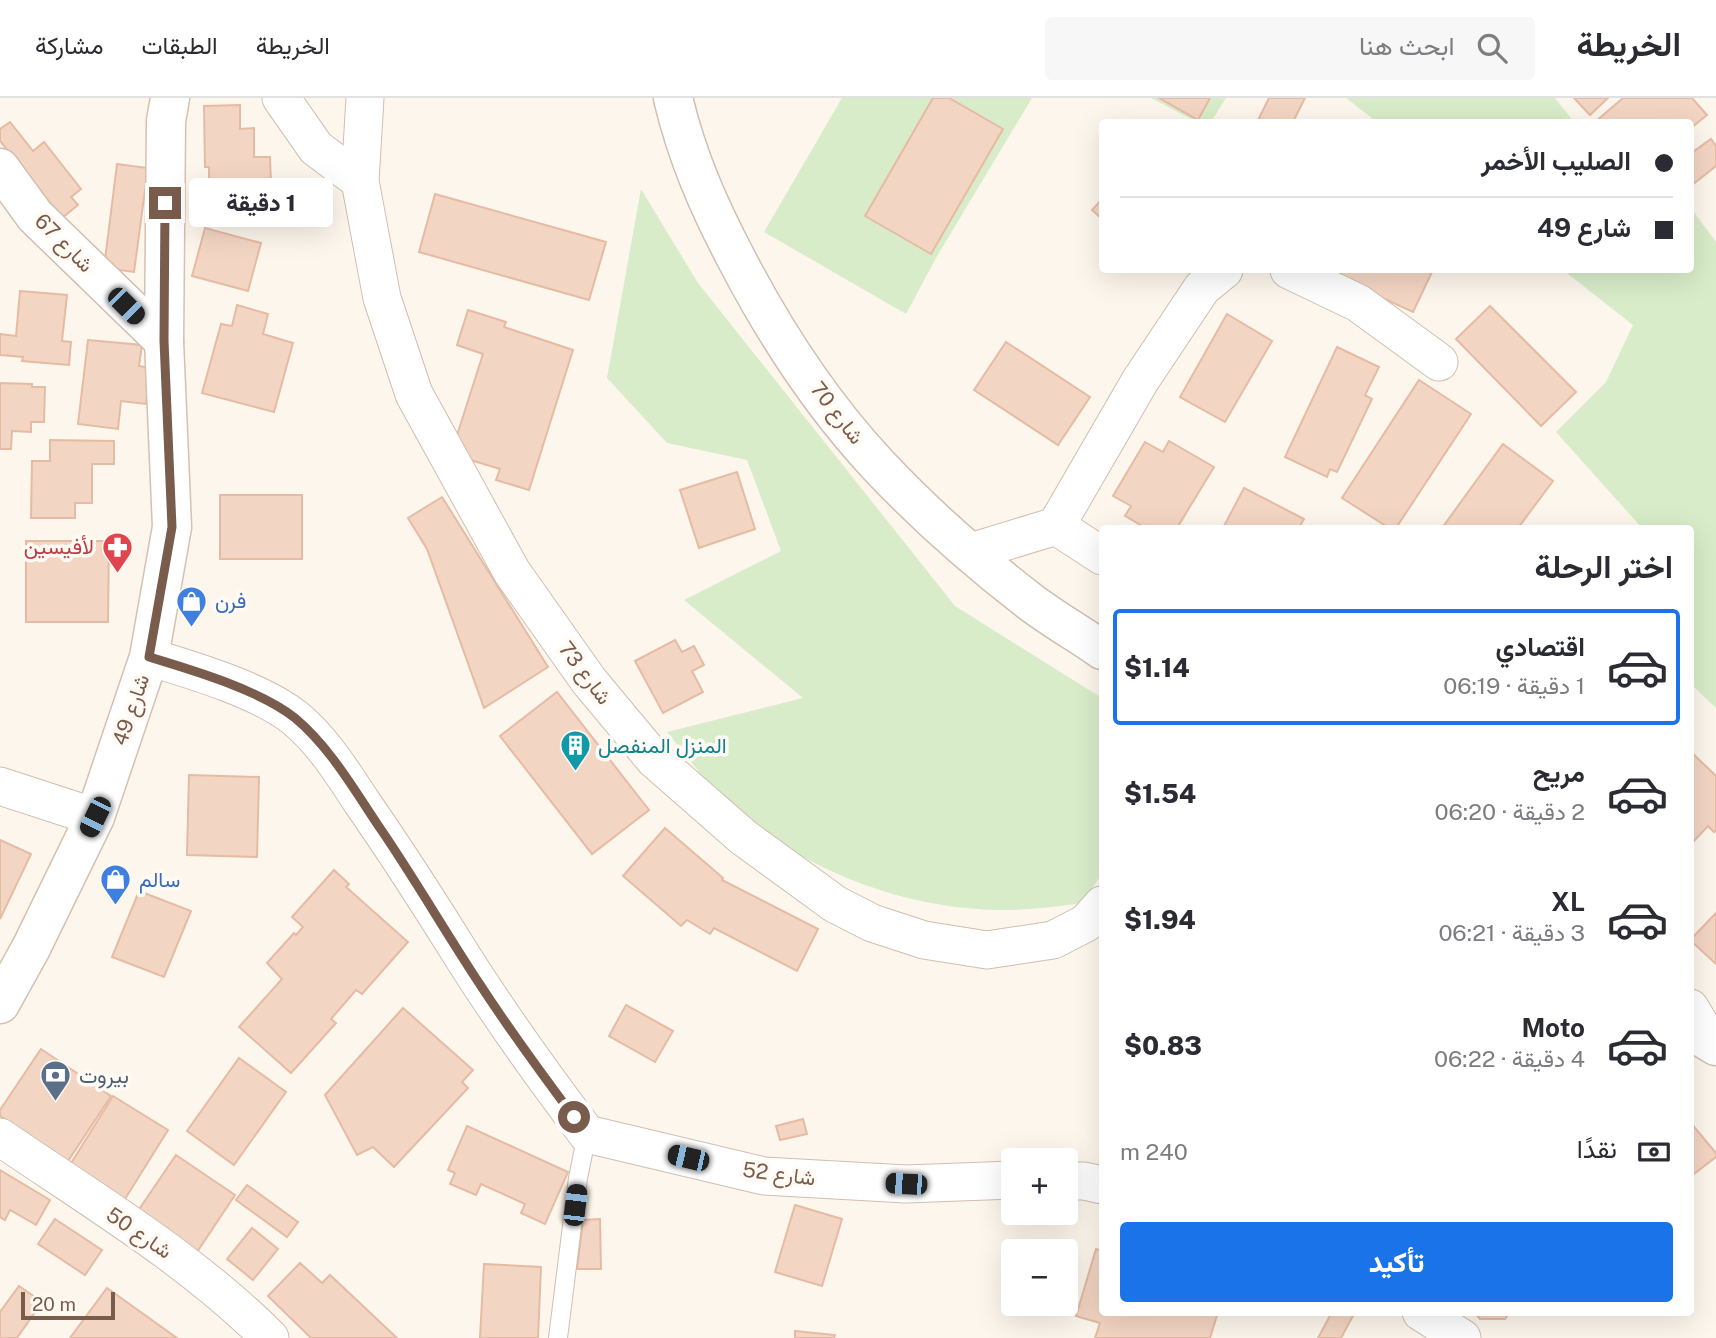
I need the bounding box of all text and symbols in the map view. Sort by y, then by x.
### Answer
search box [1045,17,1535,80]
text: الخريطة [1577,25,1681,63]
icon: search [1473,29,1511,67]
text: ابحث هنا [1359,30,1455,61]
text: مشاركة [35,31,103,59]
text: الطبقات [141,31,218,59]
text: الخريطة [256,31,330,59]
text: الصليب الأخمر [1481,145,1631,176]
callout: 1 دقيقة [190,178,333,228]
route end [149,187,181,219]
text: 1 دقيقة [226,189,296,216]
street label: شارع 67 [28,208,99,279]
text: شارع 49 [1537,212,1631,243]
car [104,284,149,328]
street label: شارع 70 [804,376,870,450]
pharmacy icon: لأفيسين [100,530,134,574]
place label: لأفيسين [24,534,94,559]
text: اختر الرحلة [1535,548,1673,585]
shop icon: فرن [175,584,209,628]
place label: فرن [215,588,246,614]
text: اقتصادي [1496,631,1585,662]
street label: شارع 73 [552,636,617,710]
icon: car [1606,636,1669,699]
text: $1.14 [1124,652,1190,683]
street label: شارع 49 [107,671,156,749]
text: 1 دقيقة · 06:19 [1443,672,1585,699]
building icon: المنزل المنفصل [558,729,592,773]
place label: المنزل المنفصل [598,733,727,759]
text: مريح [1533,757,1585,788]
icon: car [1606,762,1669,825]
text: $1.54 [1124,778,1196,809]
car [77,794,114,840]
text: 2 دقيقة · 06:20 [1434,798,1585,825]
shop icon: سالم [99,863,133,907]
place label: سالم [139,867,180,894]
text: XL [1551,886,1585,917]
icon: car [1606,888,1669,951]
text: $1.94 [1124,904,1196,935]
text: 3 دقيقة · 06:21 [1438,919,1585,946]
text: Moto [1522,1012,1585,1043]
icon: car [1606,1014,1669,1077]
text: $0.83 [1124,1030,1202,1061]
text: 4 دقيقة · 06:22 [1434,1045,1585,1072]
bank icon: بيروت [39,1059,73,1103]
place label: بيروت [79,1063,129,1089]
route start [558,1101,590,1133]
text: نقدًا [1577,1133,1617,1164]
icon: cash [1635,1133,1673,1171]
text: 240 m [1120,1138,1188,1165]
car [666,1143,711,1173]
map controls [1001,1148,1078,1316]
button: + [1001,1148,1078,1225]
street label: شارع 52 [741,1157,817,1192]
car [885,1172,928,1196]
car [563,1183,588,1227]
street label: شارع 50 [101,1202,177,1265]
button: تأكيد [1120,1222,1673,1302]
button: − [1001,1239,1078,1316]
scale bar [21,1289,116,1321]
text: 20 m [32,1293,76,1315]

